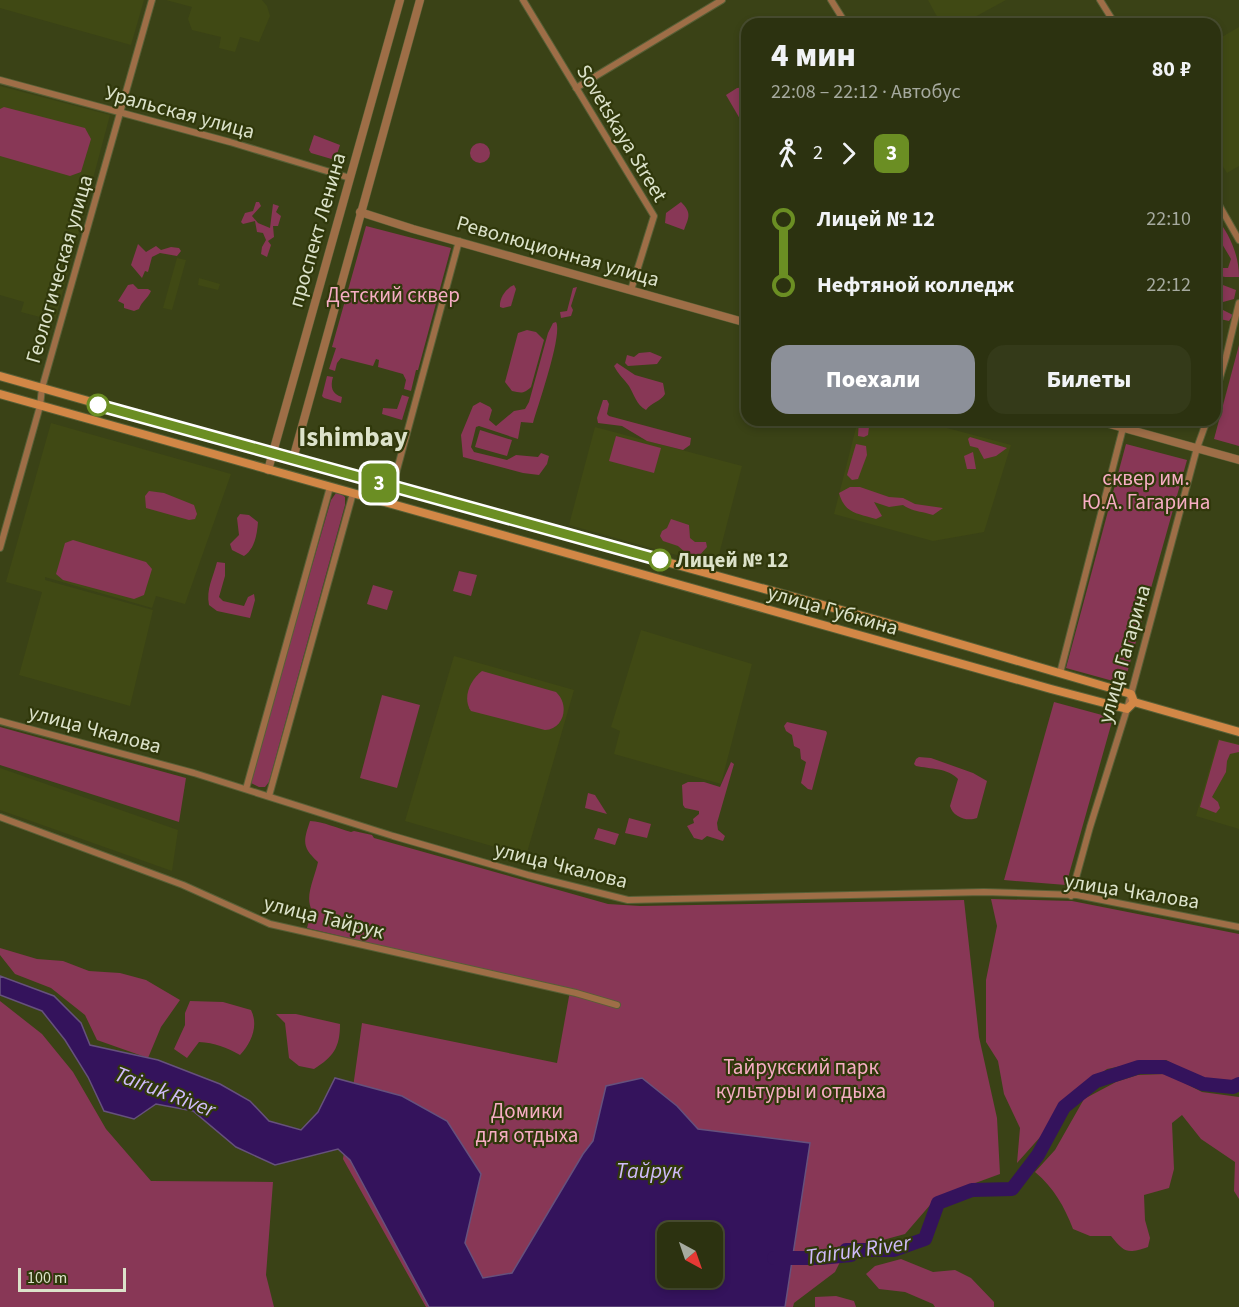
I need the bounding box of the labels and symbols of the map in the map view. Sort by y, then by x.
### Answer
street label: Sovetskaya Street [569,59,675,207]
street label: Уральская улица [102,78,258,146]
street label: проспект Ленина [281,149,353,311]
street label: Геологическая улица [18,171,100,367]
street label: Революционная улица [453,208,663,294]
park label: Детский сквер [326,280,460,310]
unlabelled marker [87,394,109,416]
district label: Ishimbay [298,418,408,457]
park label: сквер им. Ю.А. Гагарина [1082,463,1210,517]
line badge: 3 [360,464,398,502]
place label: Лицей № 12 [675,545,789,575]
marker: Лицей № 12 [649,549,671,571]
street label: улица Губкина [764,577,902,643]
street label: улица Гагарина [1090,581,1158,727]
street label: улица Чкалова [25,697,165,761]
street label: улица Чкалова [491,834,631,896]
street label: улица Чкалова [1062,866,1202,916]
street label: улица Тайрук [261,888,388,947]
park label: Тайрукский парк культуры и отдыха [716,1052,886,1106]
water label: Tairuk River [110,1058,221,1126]
park label: Домики для отдыха [476,1096,578,1150]
water label: Тайрук [616,1155,683,1187]
north arrow [657,1222,723,1288]
water label: Tairuk River [803,1227,914,1273]
scale bar [18,1265,126,1292]

